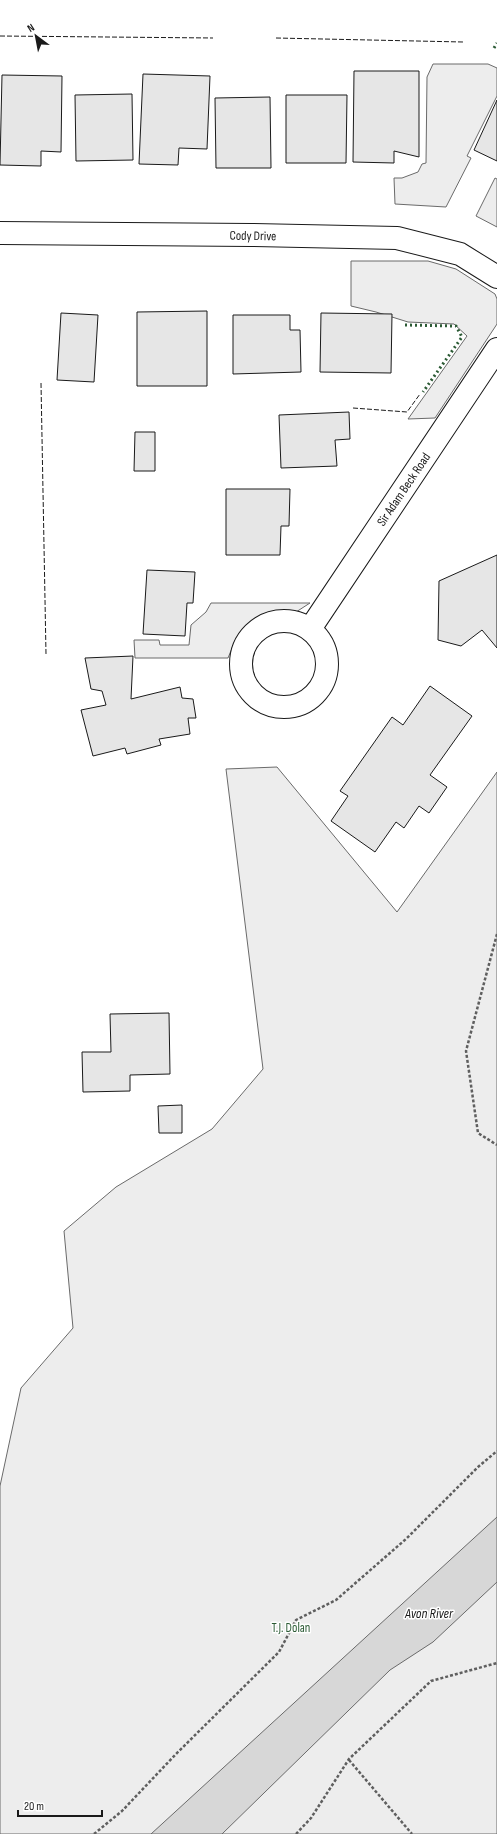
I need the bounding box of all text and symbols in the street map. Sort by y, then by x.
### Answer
north arrow [16,16,56,56]
text: N [25,21,37,35]
street label: Cody Drive [229,228,277,244]
street label: Sir Adam Beck Road [373,450,434,529]
water label: Avon River [404,1605,454,1622]
park label: T.J. Dolan [272,1620,310,1636]
scale bar [18,1792,102,1818]
text: 20 m [24,1799,44,1814]

